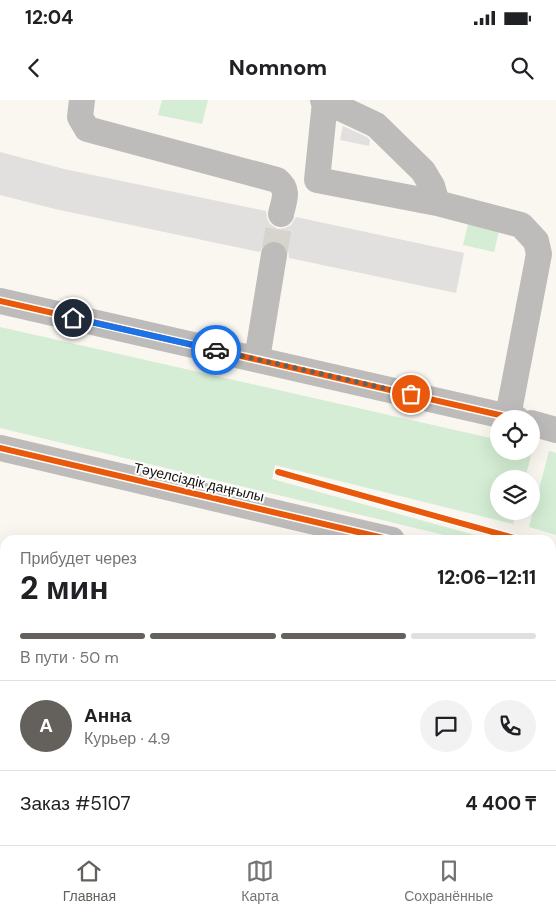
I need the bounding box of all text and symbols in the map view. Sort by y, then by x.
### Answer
text: 12:04 [25,5,73,30]
text: Nomnom [229,53,327,82]
icon: back [20,54,48,82]
icon: search [508,54,536,82]
pin [52,297,94,339]
icon: home [59,304,87,332]
courier [191,325,241,375]
icon: car [202,336,230,364]
pin [390,373,432,415]
icon: bag [397,380,425,408]
map controls [490,410,540,520]
button: locate [490,410,540,460]
street label: Тәуелсіздік даңғылы [132,458,266,506]
button: layers [490,470,540,520]
text: Прибудет через [20,548,137,569]
text: 12:06–12:11 [437,565,536,590]
text: 2 мин [20,567,109,609]
text: В пути · 50 m [20,647,119,668]
button: chat [420,700,472,752]
button: phone [484,700,536,752]
text: Анна [84,703,131,728]
text: А [39,713,53,738]
text: Курьер · 4.9 [84,728,170,749]
text: Заказ #5107 [20,791,131,816]
text: 4 400 ₸ [465,791,536,816]
tab: Главная [63,857,116,905]
tab: Карта [241,857,279,905]
tab: Сохранённые [404,857,493,905]

